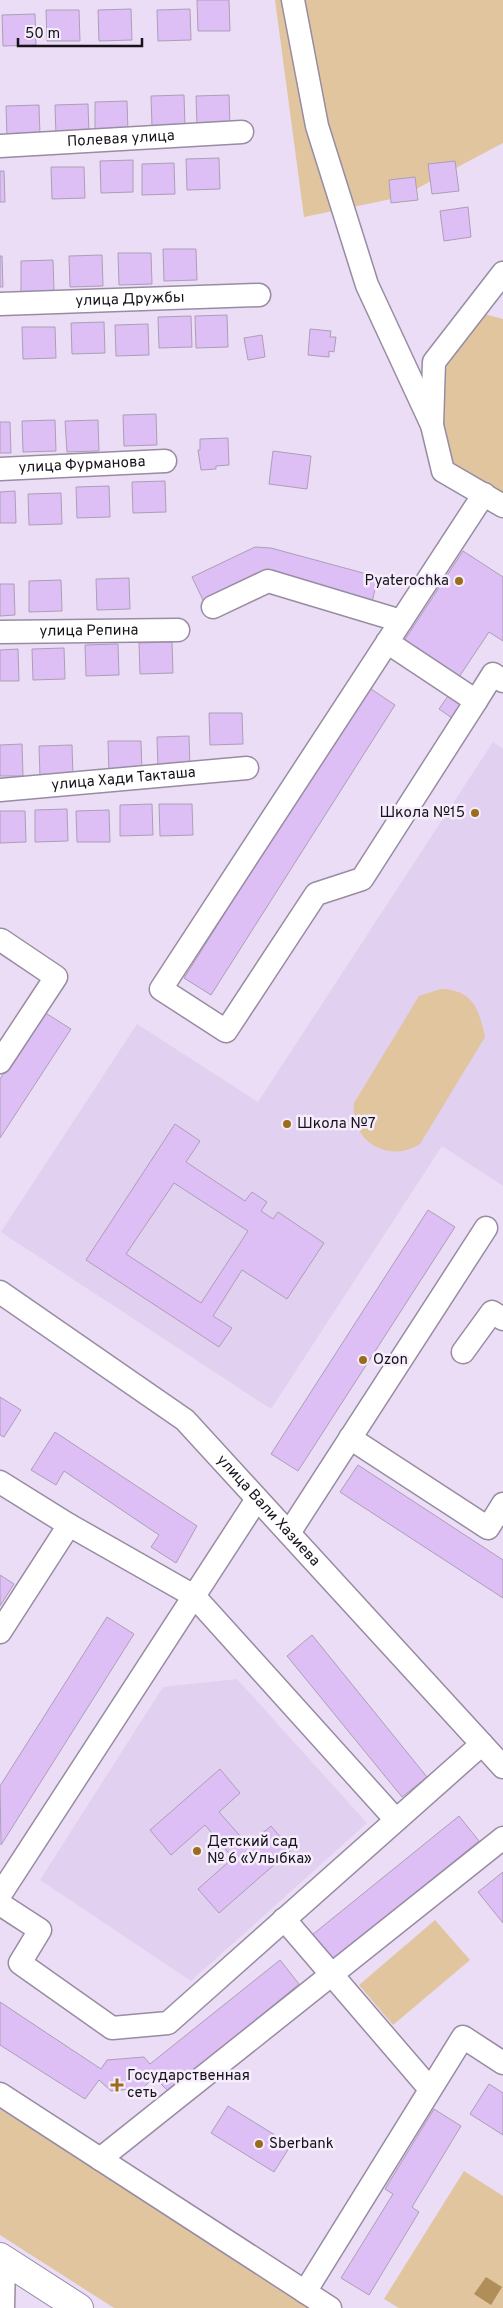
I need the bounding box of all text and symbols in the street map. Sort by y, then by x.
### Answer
scale bar [18,15,141,47]
text: 50 m [25,25,60,44]
street label: Полевая улица [66,126,175,152]
street label: улица Дружбы [75,288,185,311]
street label: улица Фурманова [18,452,146,478]
place label: Pyaterochka [365,572,449,591]
marker: Pyaterochka [453,575,465,587]
street label: улица Репина [39,621,139,641]
street label: улица Хади Такташа [51,763,196,795]
place label: Школа №15 [379,804,465,823]
marker: Школа №15 [469,807,481,819]
place label: Школа №7 [297,1115,376,1134]
marker: Школа №7 [281,1118,293,1130]
place label: Ozon [373,1351,408,1370]
marker: Ozon [357,1354,369,1366]
street label: улица Вали Хазиева [212,1451,324,1570]
place label: Детский сад № 6 «Улыбка» [207,1833,312,1869]
marker: Детский сад № 6 «Улыбка» [191,1845,203,1857]
place label: Государственная сеть [127,2067,250,2103]
marker: Государственная сеть [111,2079,123,2091]
place label: Sberbank [269,2135,334,2154]
marker: Sberbank [253,2138,265,2150]

